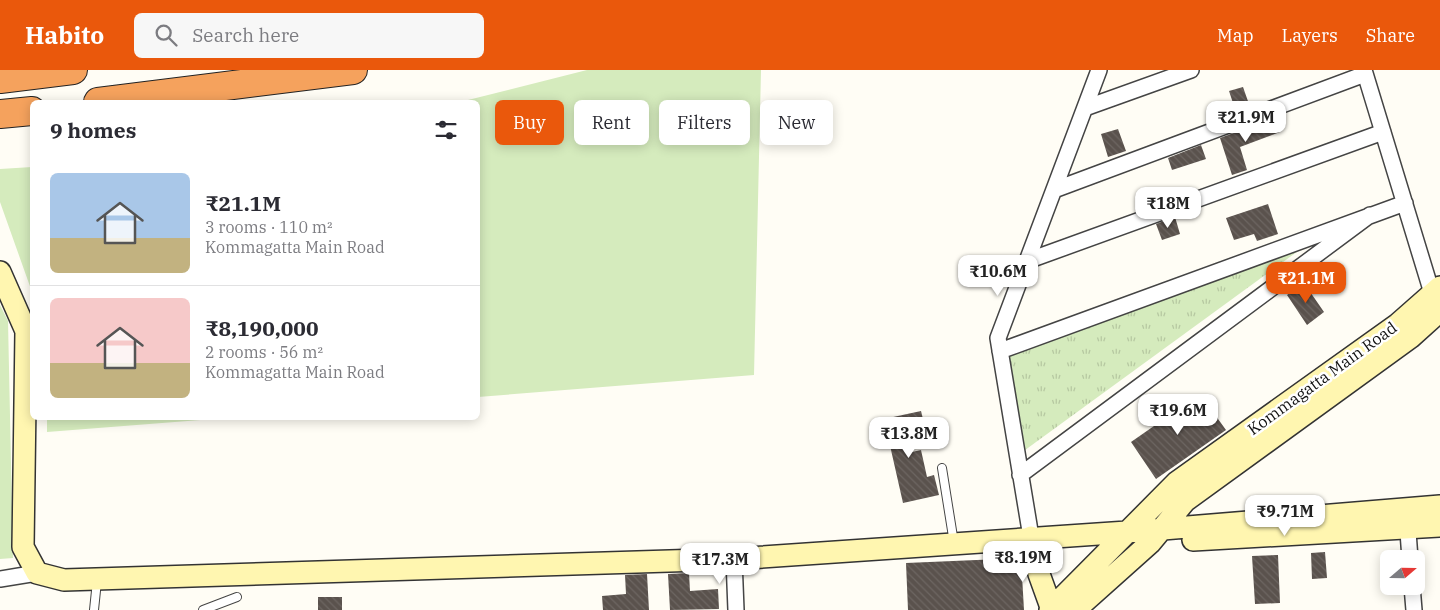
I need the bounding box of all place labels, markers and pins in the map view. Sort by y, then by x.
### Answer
pin: ₹21.9M [1205,100,1287,143]
pin: ₹18M [1138,186,1198,229]
pin: ₹10.6M [957,254,1039,297]
pin: ₹21.1M [1265,262,1347,304]
pin: ₹19.6M [1137,394,1219,436]
pin: ₹13.8M [868,416,950,459]
pin: ₹9.71M [1244,494,1326,537]
pin: ₹8.19M [982,540,1064,583]
pin: ₹17.3M [679,542,761,585]

